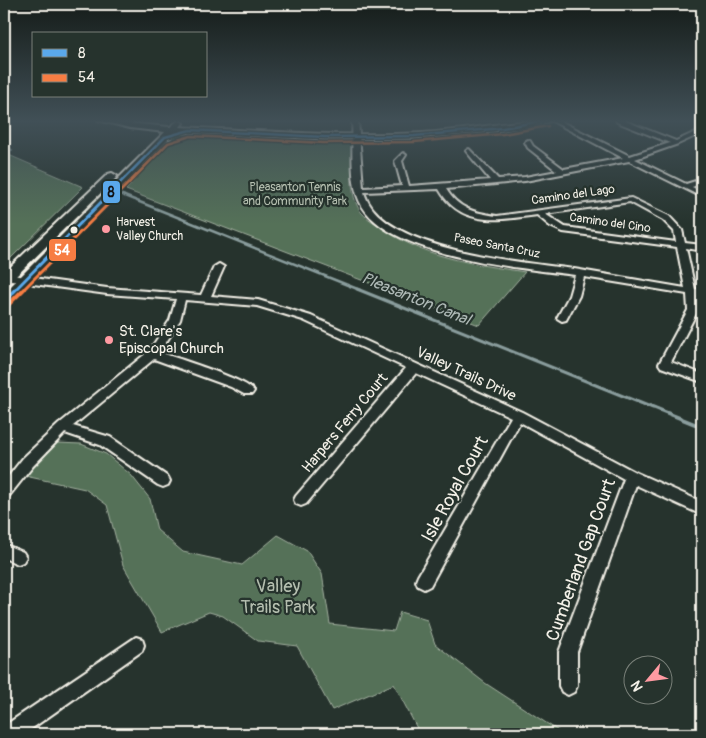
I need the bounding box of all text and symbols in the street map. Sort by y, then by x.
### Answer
legend [32,32,208,98]
text: 8 [78,44,86,63]
text: 54 [78,68,95,87]
line badge: 8 [102,180,121,204]
park label: Pleasanton Tennis and Community Park [243,180,347,209]
street label: Camino del Lago [530,182,616,208]
text: 8 [107,184,115,201]
street label: Camino del Cino [568,210,652,236]
place label: Harvest Valley Church [116,215,184,244]
marker: Harvest Valley Church [100,223,112,235]
unlabelled marker [69,225,79,235]
street label: Paseo Santa Cruz [452,230,542,262]
line badge: 54 [48,238,77,262]
text: 54 [54,242,71,259]
water label: Pleasanton Canal [359,268,475,331]
place label: St. Clare's Episcopal Church [119,322,224,358]
marker: St. Clare's Episcopal Church [103,334,115,346]
street label: Valley Trails Drive [413,342,520,406]
street label: Harpers Ferry Court [298,369,393,477]
street label: Isle Royal Court [416,431,494,546]
street label: Cumberland Gap Court [541,475,621,644]
park label: Valley Trails Park [240,575,316,619]
north arrow [624,656,674,706]
text: N [627,678,647,694]

